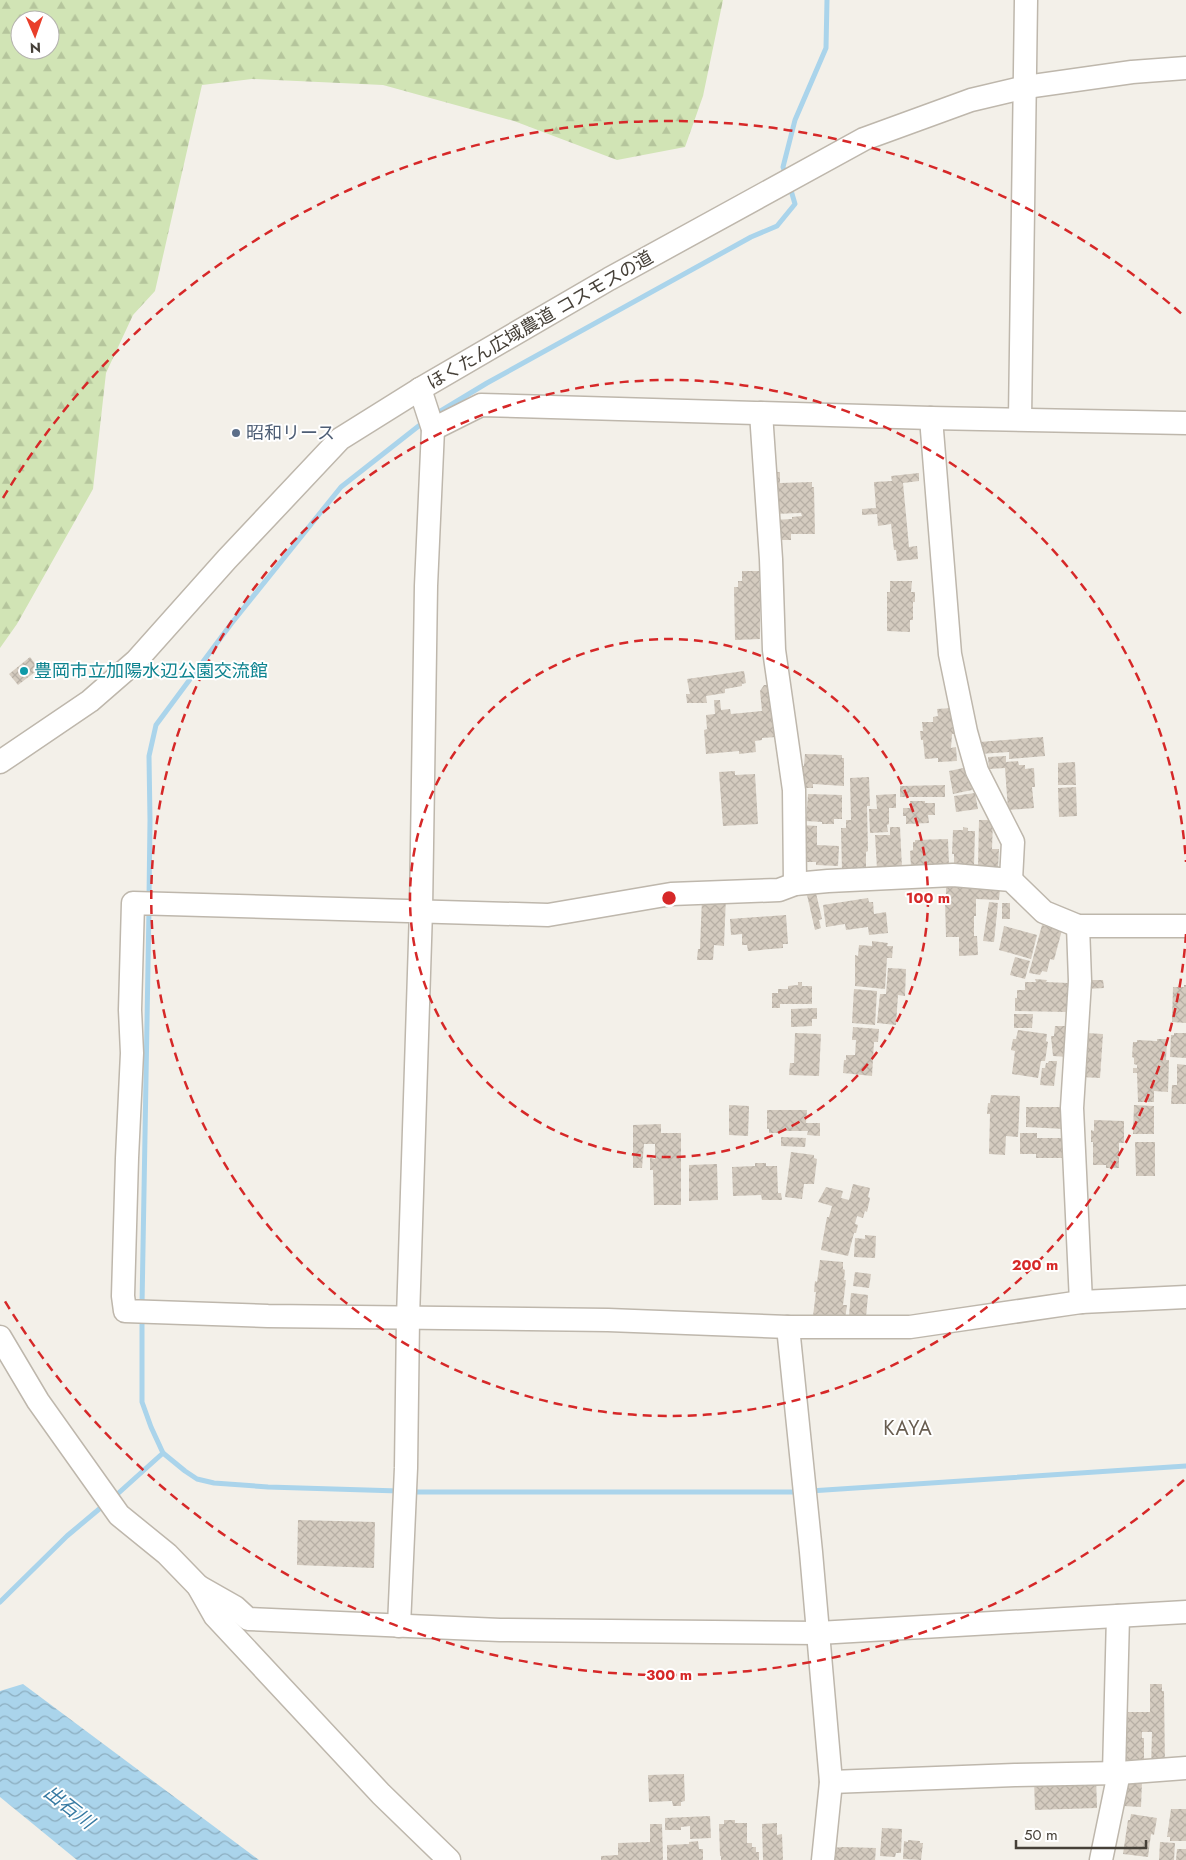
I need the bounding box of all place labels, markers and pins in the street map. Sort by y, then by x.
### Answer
place label: 昭和リース [246,420,335,446]
marker: 昭和リース [230,427,242,439]
place label: 豊岡市立加陽水辺公園交流館 [34,658,268,684]
marker: 豊岡市立加陽水辺公園交流館 [18,665,30,677]
centre of rings [660,889,678,907]

